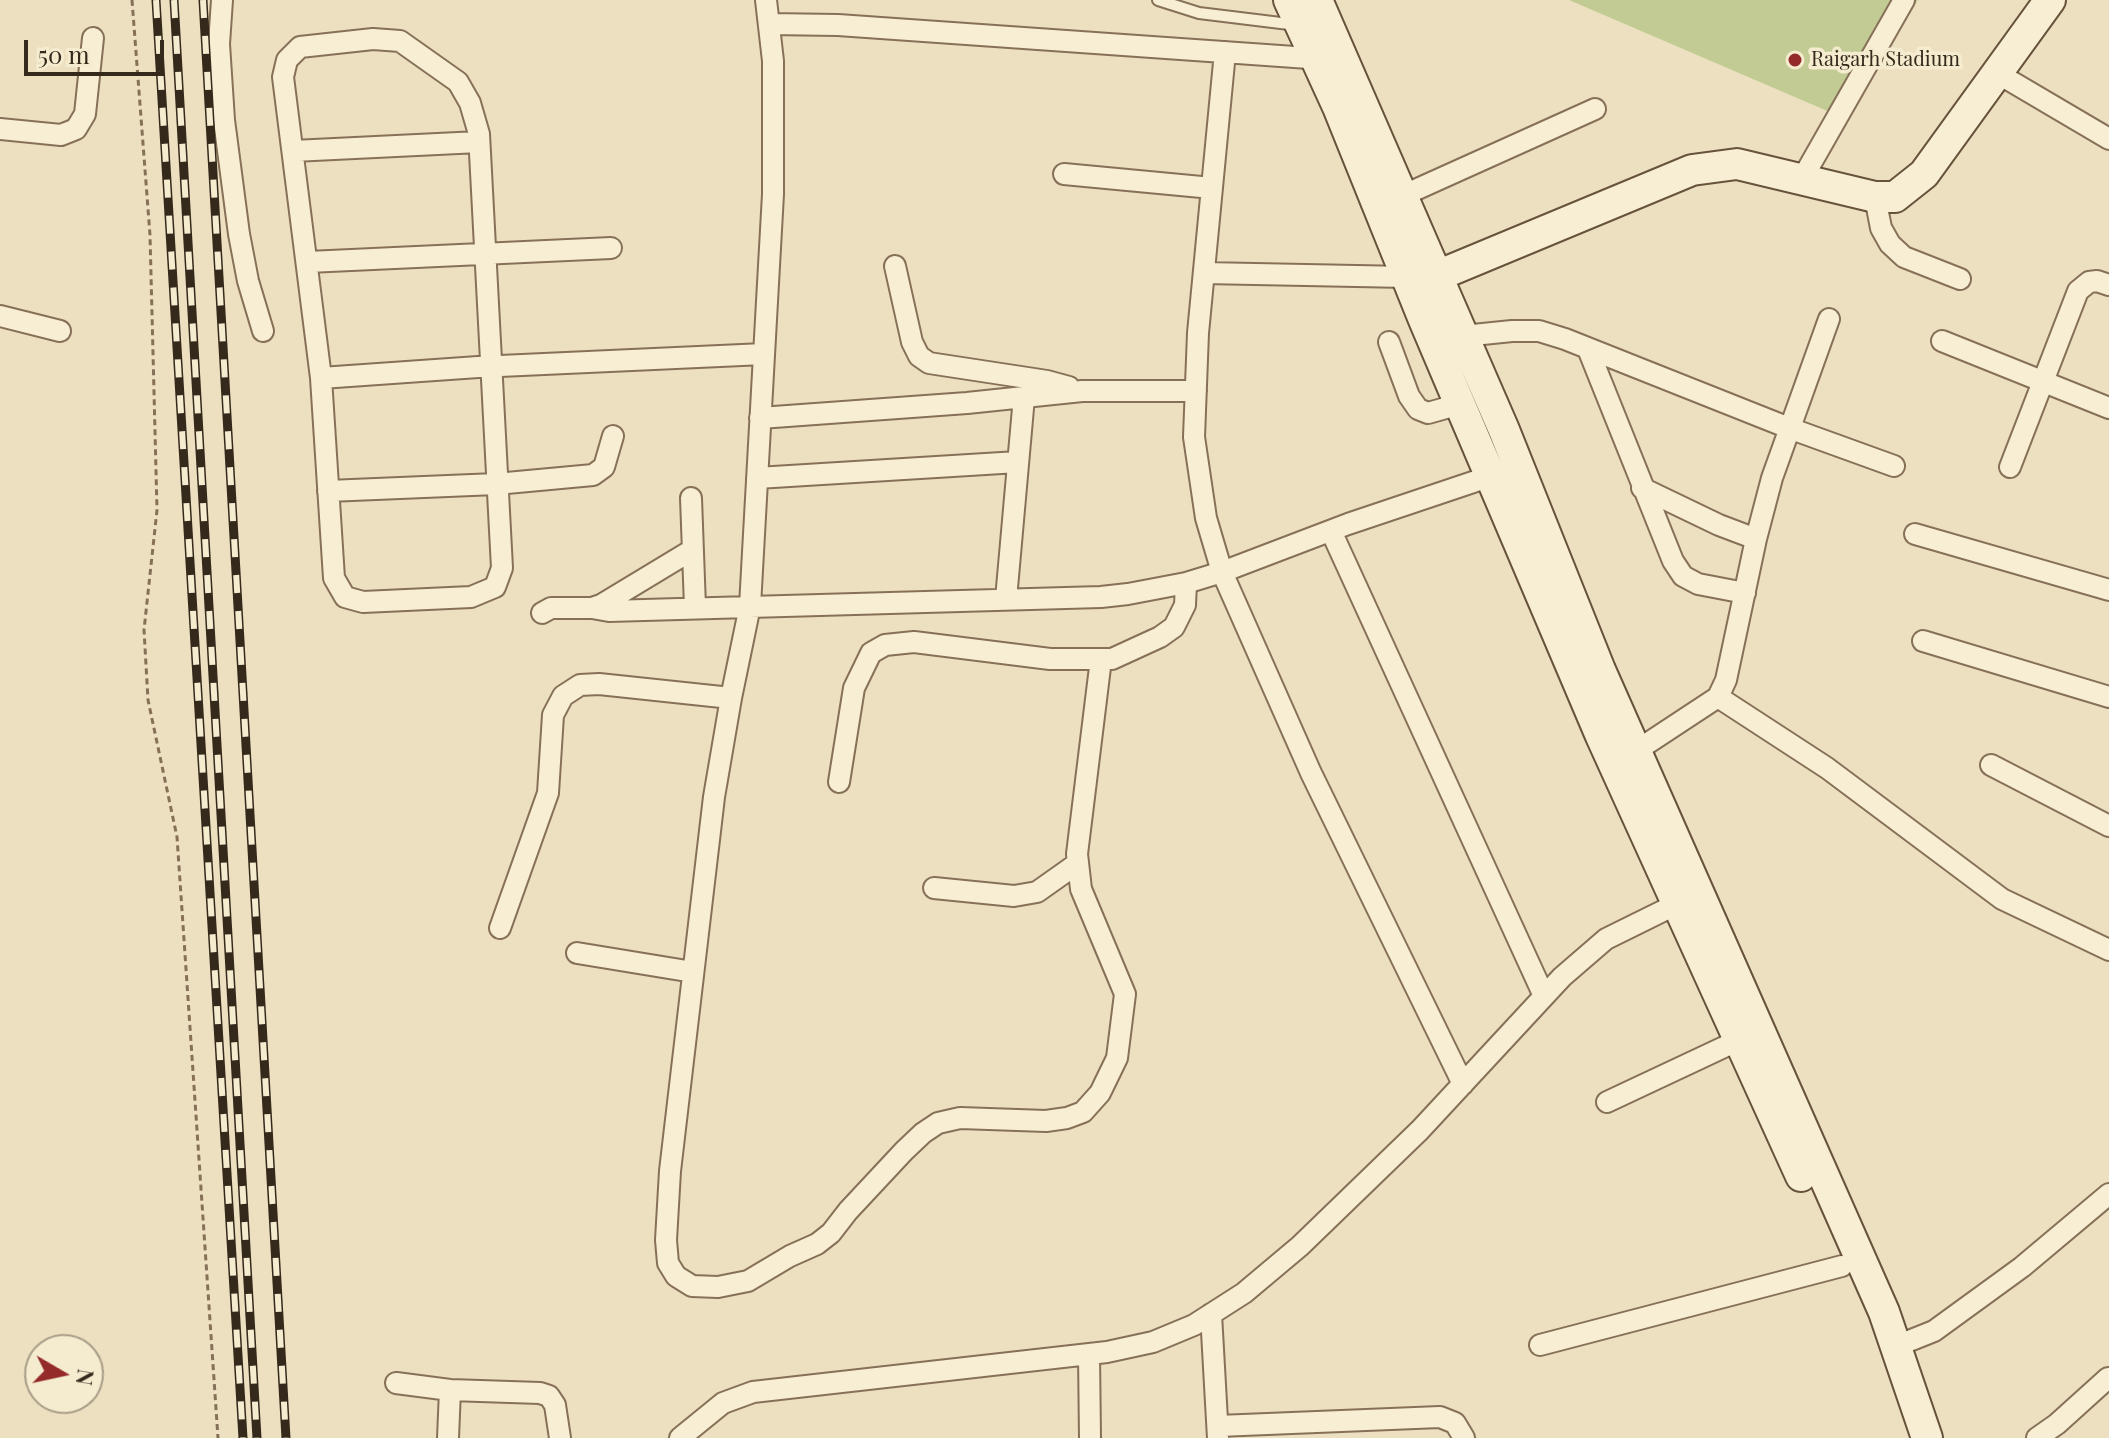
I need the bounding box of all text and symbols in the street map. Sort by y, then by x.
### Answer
scale bar [28,24,168,74]
text: 50 m [38,38,90,70]
place label: Raigarh Stadium [1811,48,1960,72]
marker: Raigarh Stadium [1786,51,1804,69]
north arrow [24,1334,104,1414]
text: N [70,1367,102,1388]

